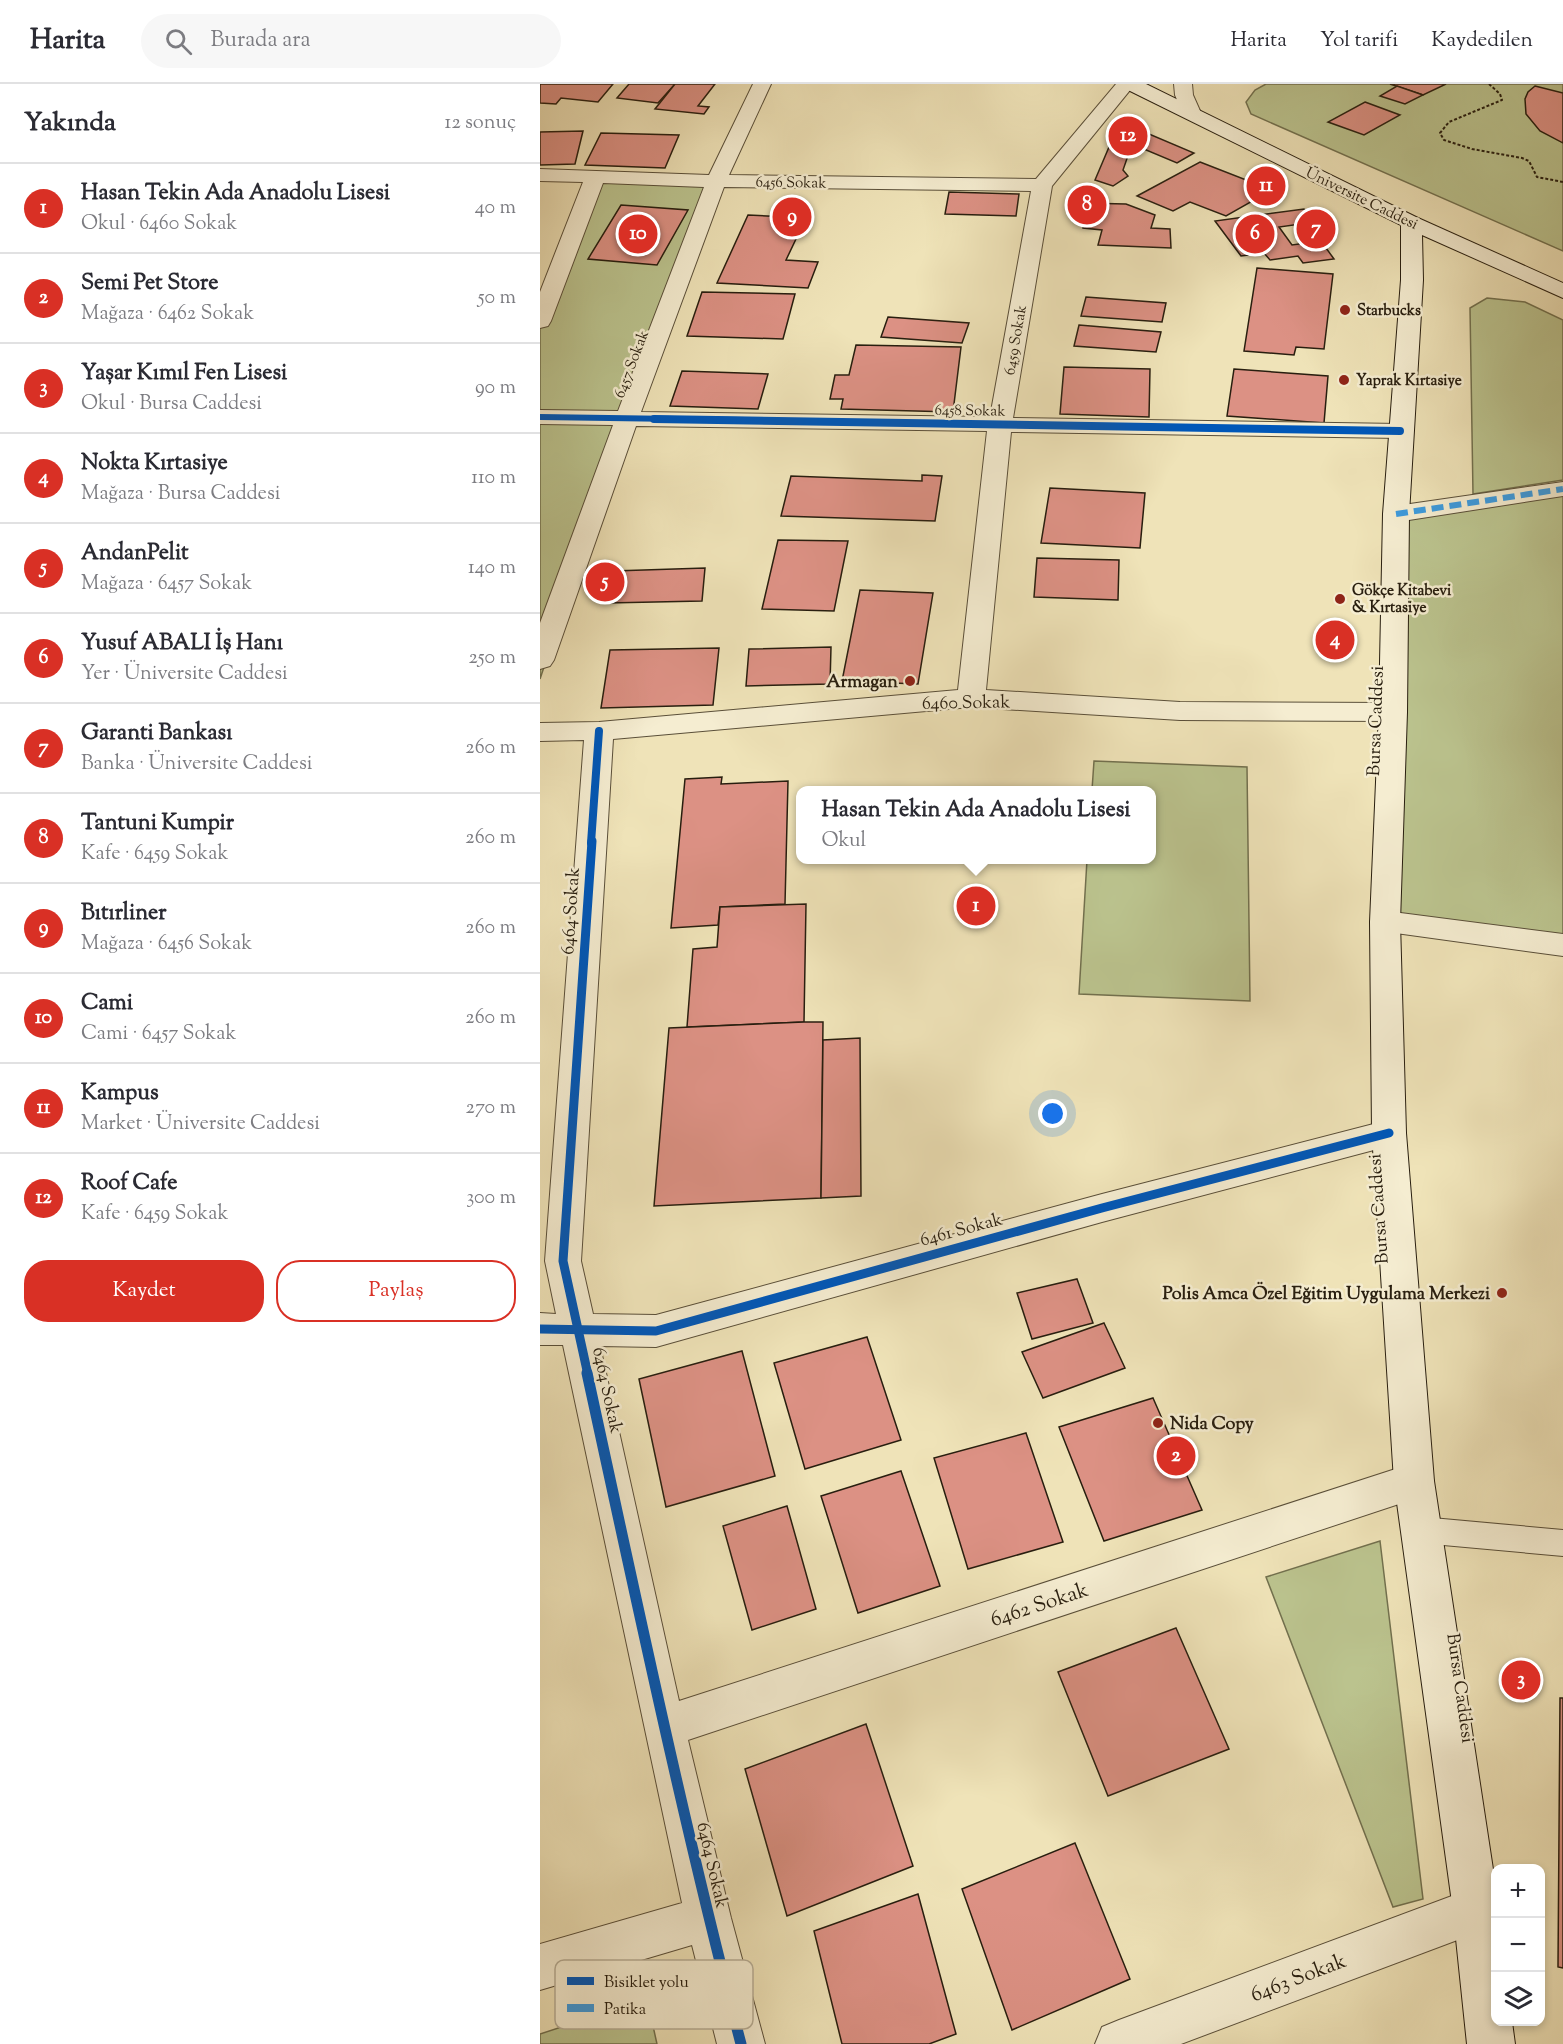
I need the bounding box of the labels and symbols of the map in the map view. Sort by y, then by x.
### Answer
pin: 12 [1108,113,1148,158]
street label: Üniversite Caddesi [1301,162,1422,236]
pin: 11 [1246,164,1286,208]
street label: 6456 Sokak [755,172,827,195]
pin: 8 [1068,182,1106,228]
pin: 9 [772,194,812,240]
pin: 7 [1296,206,1336,252]
pin: 10 [618,212,658,256]
pin: 6 [1236,212,1274,256]
place label: Starbucks [1357,301,1421,322]
marker: Starbucks [1338,303,1352,317]
street label: 6459 Sokak [1000,304,1033,377]
street label: 6457 Sokak [610,328,655,401]
place label: Yaprak Kırtasiye [1356,371,1462,392]
marker: Yaprak Kırtasiye [1337,373,1351,387]
street label: 6458 Sokak [934,400,1006,423]
pin: 5 [586,560,624,604]
place label: Gökçe Kitabevi & Kırtasiye [1352,581,1452,619]
marker: Gökçe Kitabevi & Kırtasiye [1333,592,1347,606]
pin: 4 [1316,618,1354,662]
street label: Bursa Caddesi [1362,665,1392,777]
place label: Armagan [826,670,898,696]
marker: Armagan [903,674,917,688]
street label: 6460 Sokak [922,690,1011,718]
street label: 6464 Sokak [556,866,588,956]
pin: 1 [956,884,996,928]
your location [1038,1099,1067,1128]
street label: Bursa Caddesi [1363,1153,1397,1265]
street label: 6461 Sokak [917,1207,1006,1254]
place label: Polis Amca Özel Eğitim Uygulama Merkezi [1162,1281,1491,1308]
marker: Polis Amca Özel Eğitim Uygulama Merkezi [1495,1286,1509,1300]
street label: 6464 Sokak [584,1345,628,1436]
place label: Nida Copy [1170,1412,1254,1438]
marker: Nida Copy [1151,1416,1165,1430]
pin: 2 [1156,1434,1196,1478]
street label: 6462 Sokak [987,1576,1093,1636]
street label: Bursa Caddesi [1438,1632,1480,1745]
pin: 3 [1502,1658,1540,1702]
street label: 6464 Sokak [689,1820,734,1911]
street label: 6463 Sokak [1247,1947,1351,2011]
legend [555,1960,753,2029]
text: Bisiklet yolu [604,1972,689,1995]
text: Patika [604,1999,647,2022]

